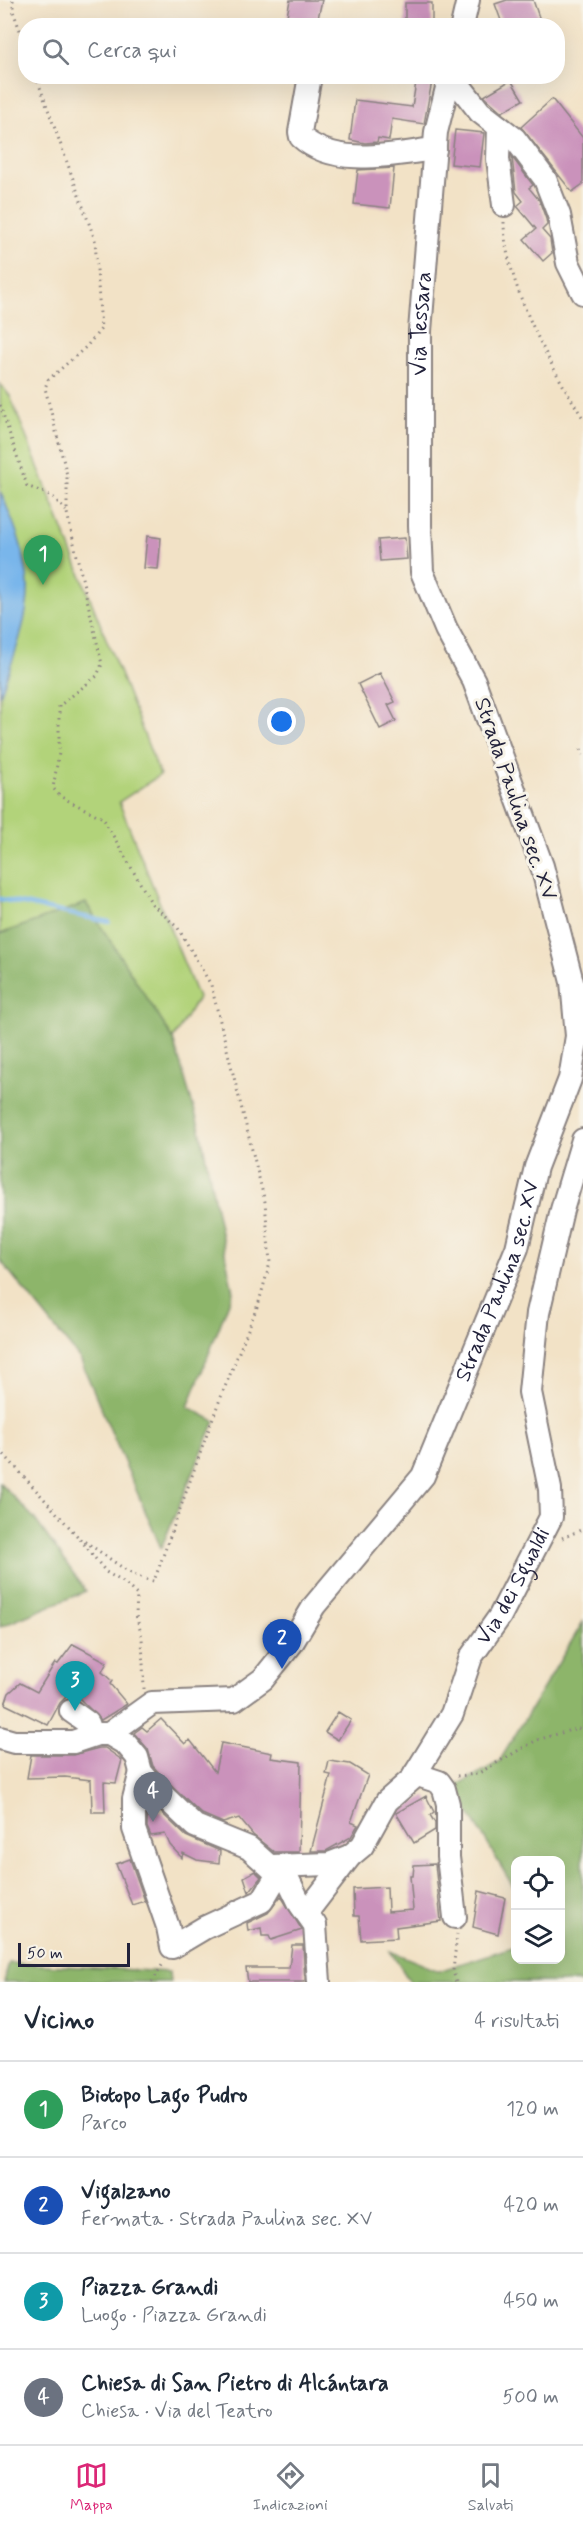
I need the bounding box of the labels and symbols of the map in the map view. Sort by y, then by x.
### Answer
street label: Via Tessara [406,270,439,376]
pin: 1 [24,536,63,585]
street label: Strada Paulina sec. XV [467,694,563,904]
your location [267,707,296,736]
street label: Strada Paulina sec. XV [449,1178,546,1386]
street label: Via dei Sgualdi [470,1523,557,1651]
pin: 2 [262,1620,302,1669]
pin: 3 [56,1662,94,1711]
pin: 4 [134,1772,172,1822]
scale bar [18,1940,130,1968]

